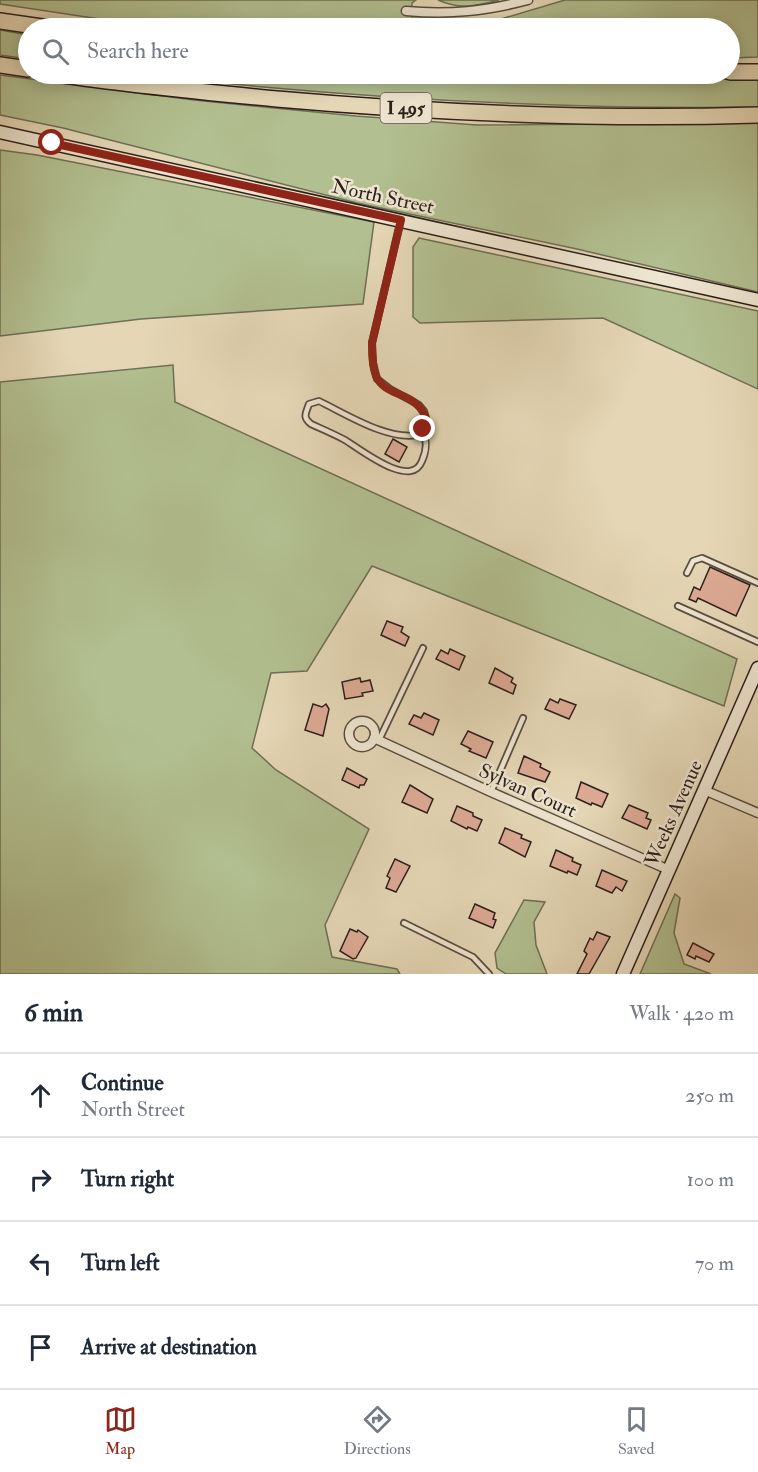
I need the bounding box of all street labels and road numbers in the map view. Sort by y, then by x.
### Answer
road number: I 495 [380,93,432,123]
street label: North Street [329,173,437,220]
street label: Weeks Avenue [639,756,708,871]
street label: Sylvan Court [475,758,581,823]

